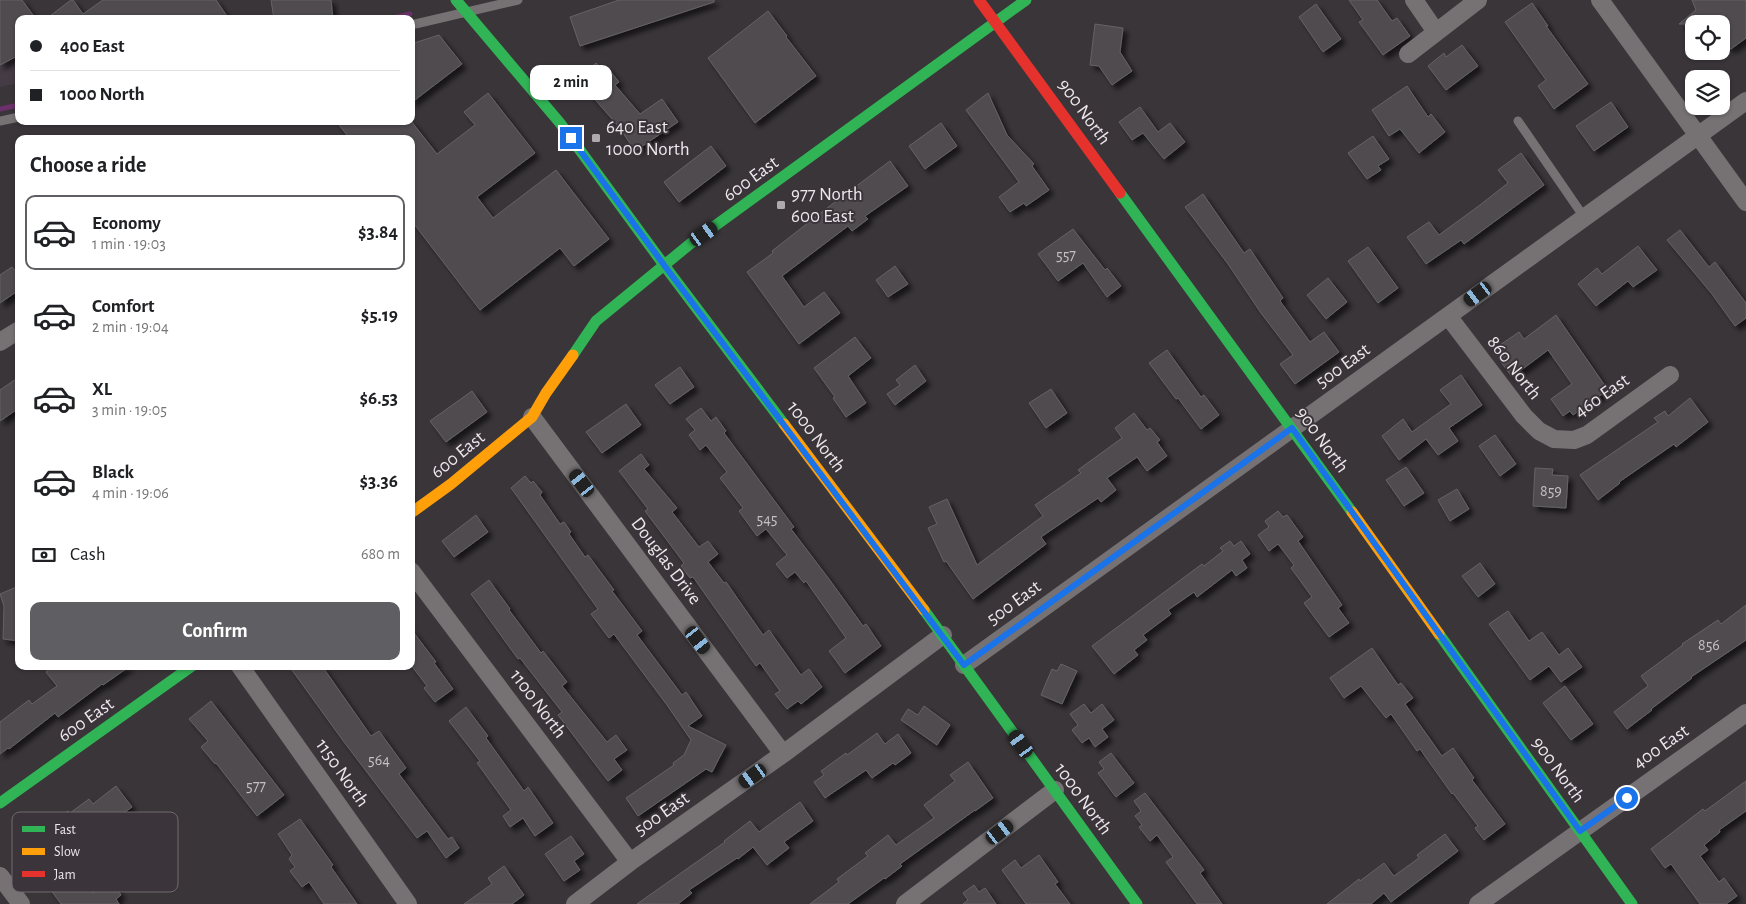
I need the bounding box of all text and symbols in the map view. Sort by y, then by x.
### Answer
map controls [1685,15,1730,115]
button: locate [1685,15,1730,60]
text: 400 East [60,37,124,56]
callout: 2 min [530,66,612,100]
button: layers [1685,70,1730,115]
text: 2 min [553,74,589,90]
street label: 900 North [1054,76,1114,148]
text: 1000 North [60,85,145,104]
place label: 640 East 1000 North [606,118,690,159]
route end [560,127,582,149]
marker: 640 East 1000 North [590,132,602,144]
street label: 600 East [720,153,782,205]
text: Choose a ride [30,154,146,176]
place label: 977 North 600 East [791,185,863,226]
marker: 977 North 600 East [775,199,787,211]
icon: car [32,210,77,255]
text: Economy [92,214,161,233]
car [687,219,720,249]
text: $3.84 [358,223,398,242]
text: 1 min · 19:03 [92,236,166,252]
house number: 557 [1056,247,1076,263]
car [1461,279,1494,309]
icon: car [32,293,77,338]
text: Comfort [92,297,154,316]
text: $5.19 [361,306,398,325]
text: 2 min · 19:04 [92,319,169,335]
street label: 860 North [1483,333,1545,403]
street label: 500 East [1312,340,1374,392]
street label: 460 East [1571,370,1633,422]
icon: car [32,376,77,421]
text: XL [92,380,112,399]
text: $6.53 [360,389,398,408]
street label: 1000 North [783,398,849,476]
text: 3 min · 19:05 [92,402,167,418]
street label: 900 North [1292,404,1352,476]
street label: 600 East [428,428,488,482]
icon: car [32,459,77,504]
text: Black [92,463,134,482]
car [566,467,597,499]
text: $3.36 [360,472,398,491]
house number: 859 [1540,483,1562,499]
text: 4 min · 19:06 [92,485,169,501]
house number: 545 [756,511,778,527]
street label: Douglas Drive [627,514,705,608]
icon: cash [30,541,58,569]
text: Cash [70,545,106,564]
text: 680 m [361,546,400,562]
street label: 500 East [983,577,1045,629]
button: Confirm [30,602,400,660]
car [682,624,713,656]
house number: 856 [1698,637,1720,653]
street label: 1100 North [506,666,570,742]
street label: 600 East [55,694,117,746]
street label: 400 East [1630,721,1692,773]
car [1006,727,1035,761]
street label: 900 North [1528,734,1588,806]
street label: 1150 North [312,736,372,810]
house number: 564 [368,752,390,768]
street label: 1000 North [1051,760,1115,838]
car [736,761,769,791]
house number: 577 [246,778,266,794]
route start [1616,787,1638,809]
street label: 500 East [631,788,693,840]
legend [12,812,178,892]
car [983,817,1016,847]
text: Fast [54,823,76,837]
text: Slow [54,845,81,859]
text: Jam [54,868,76,882]

